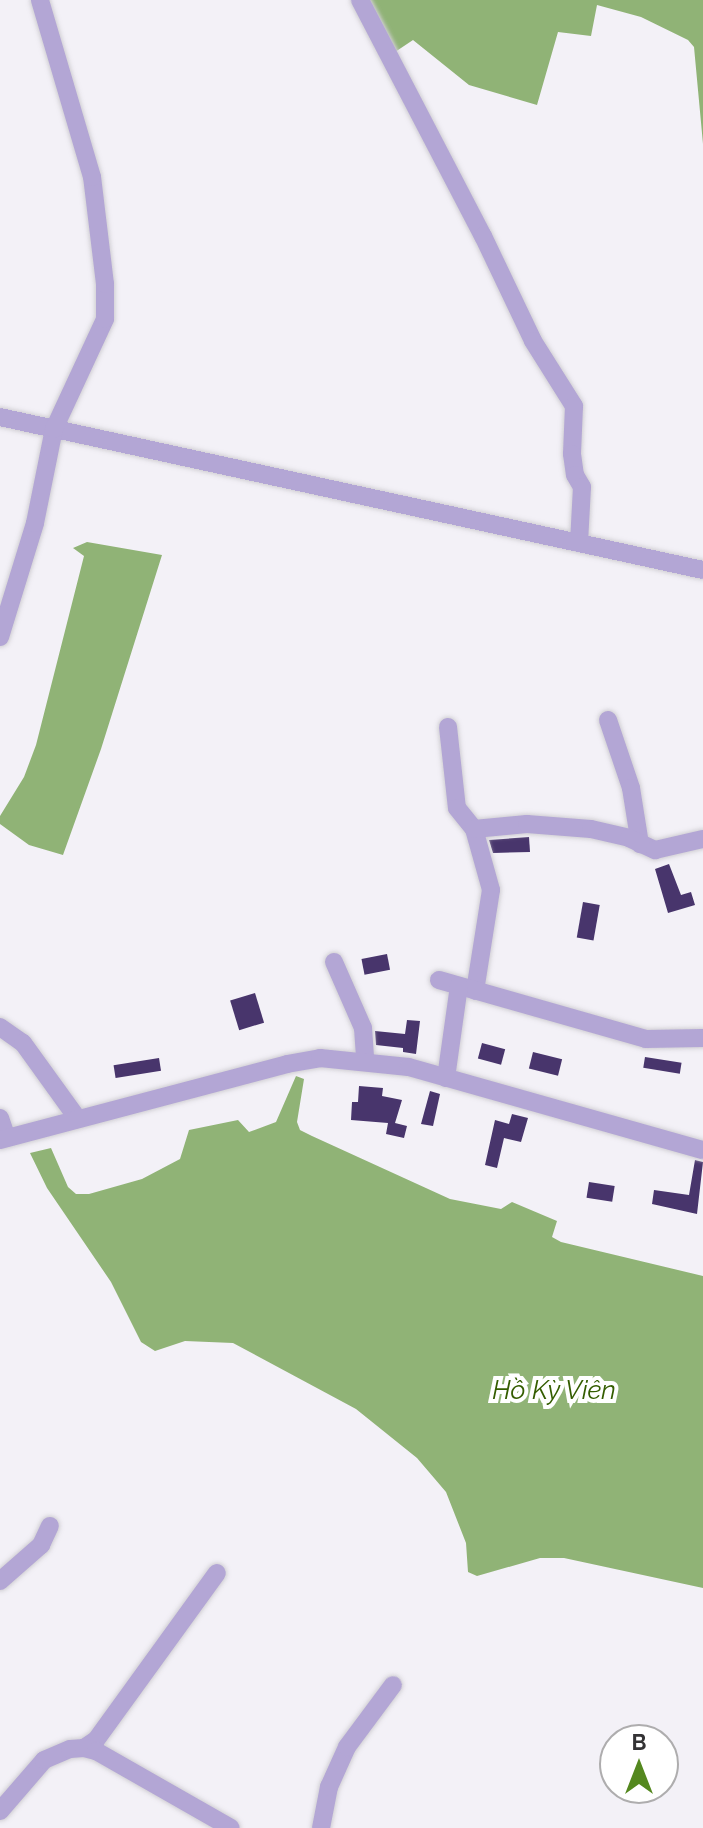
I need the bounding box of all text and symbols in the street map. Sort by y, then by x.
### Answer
water label: Hồ Kỳ Viên [491,1375,617,1407]
north arrow [599,1724,679,1804]
text: B [632,1729,646,1755]

